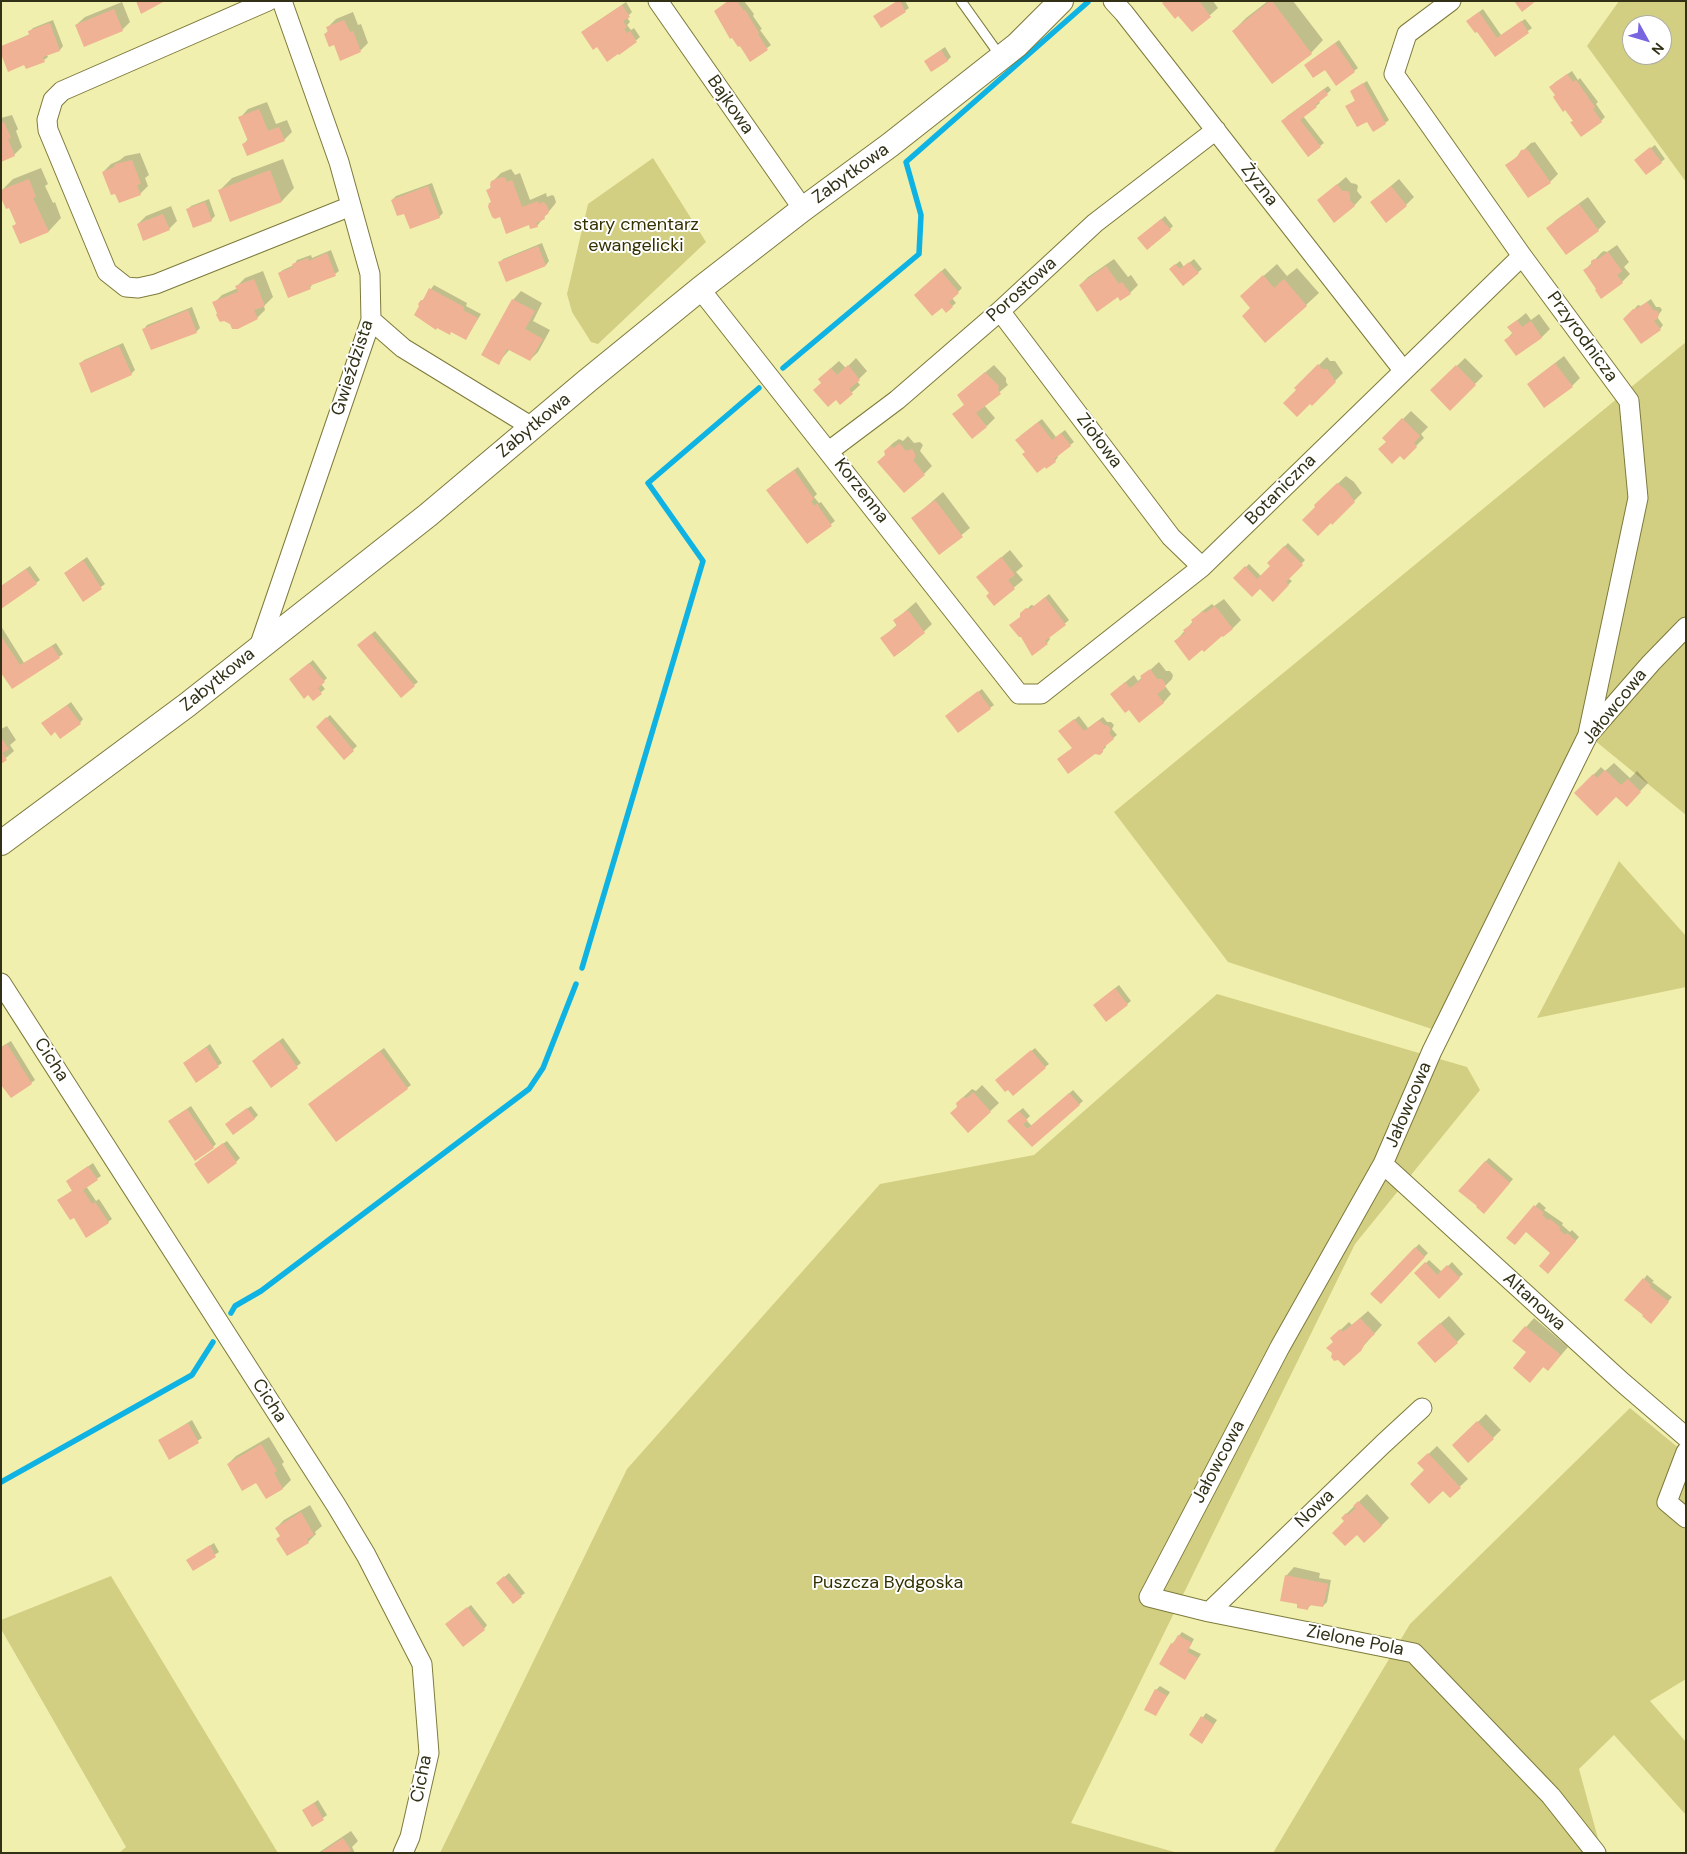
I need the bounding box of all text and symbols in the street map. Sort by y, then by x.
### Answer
north arrow [1622,15,1672,65]
text: N [1648,39,1668,58]
street label: Bajkowa [702,71,758,139]
street label: Zabytkowa [809,139,893,209]
street label: Żyzna [1236,159,1282,211]
park label: stary cmentarz ewangelicki [573,214,699,256]
street label: Porostowa [983,253,1061,327]
street label: Przyrodnicza [1542,288,1622,386]
street label: Gwieździsta [327,317,379,419]
street label: Zabytkowa [493,389,575,463]
street label: Ziołowa [1071,409,1127,473]
street label: Botaniczna [1241,450,1321,530]
street label: Korzenna [829,454,893,528]
street label: Zabytkowa [177,644,259,716]
street label: Jałowcowa [1578,665,1652,749]
street label: Cicha [29,1034,73,1086]
street label: Jałowcowa [1381,1059,1437,1151]
street label: Altanowa [1498,1268,1570,1336]
street label: Cicha [247,1375,291,1427]
street label: Jałowcowa [1188,1417,1250,1507]
street label: Nowa [1291,1485,1339,1533]
park label: Puszcza Bydgoska [813,1572,963,1594]
street label: Zielone Pola [1304,1621,1406,1661]
street label: Cicha [407,1754,437,1804]

